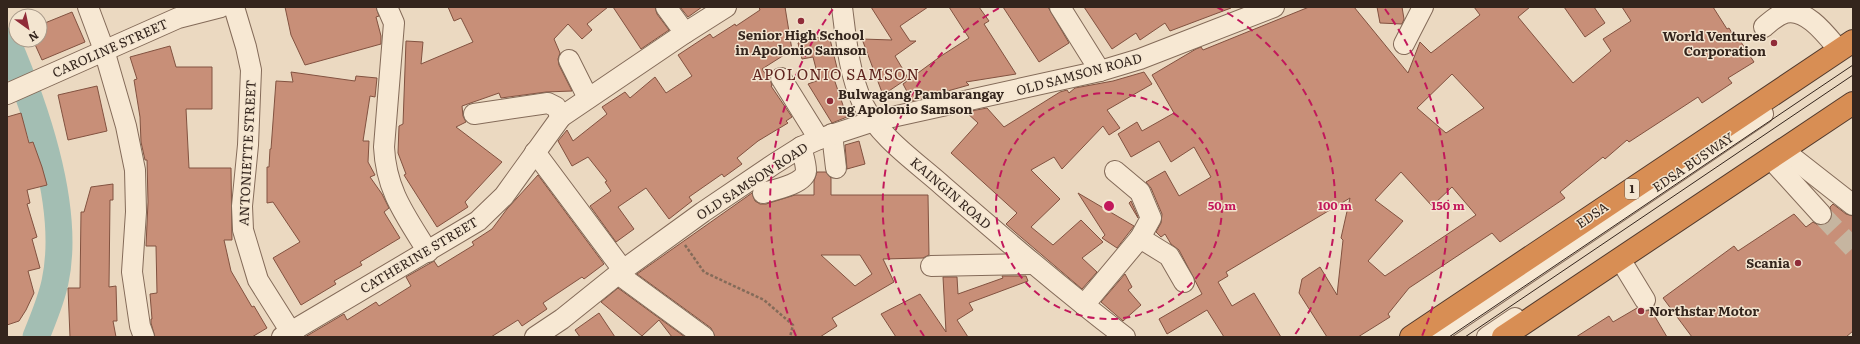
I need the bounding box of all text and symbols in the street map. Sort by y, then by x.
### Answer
north arrow [8,8,48,48]
street label: CAROLINE STREET [49,13,171,82]
marker: Senior High School in Apolonio Samson [796,16,806,26]
place label: Senior High School in Apolonio Samson [735,25,867,59]
place label: World Ventures Corporation [1663,26,1767,60]
text: N [26,28,42,46]
marker: World Ventures Corporation [1769,38,1779,48]
street label: OLD SAMSON ROAD [1014,48,1144,99]
district label: APOLONIO SAMSON [752,62,920,85]
street label: ANTONIETTE STREET [233,79,260,226]
place label: Bulwagang Pambarangay ng Apolonio Samson [838,84,1004,118]
marker: Bulwagang Pambarangay ng Apolonio Samson [825,96,835,106]
street label: EDSA BUSWAY [1648,127,1738,196]
street label: OLD SAMSON ROAD [692,137,811,224]
street label: KAINGIN ROAD [907,152,996,233]
road number: 1 [1625,179,1639,199]
text: 50 m [1208,196,1236,214]
text: 100 m [1318,196,1352,214]
text: 150 m [1431,196,1465,214]
street label: EDSA [1572,197,1612,232]
centre of rings [1102,199,1116,213]
street label: CATHERINE STREET [356,212,482,297]
place label: Scania [1746,253,1790,272]
marker: Scania [1793,258,1803,268]
place label: Northstar Motor [1649,301,1759,320]
marker: Northstar Motor [1636,306,1646,316]

